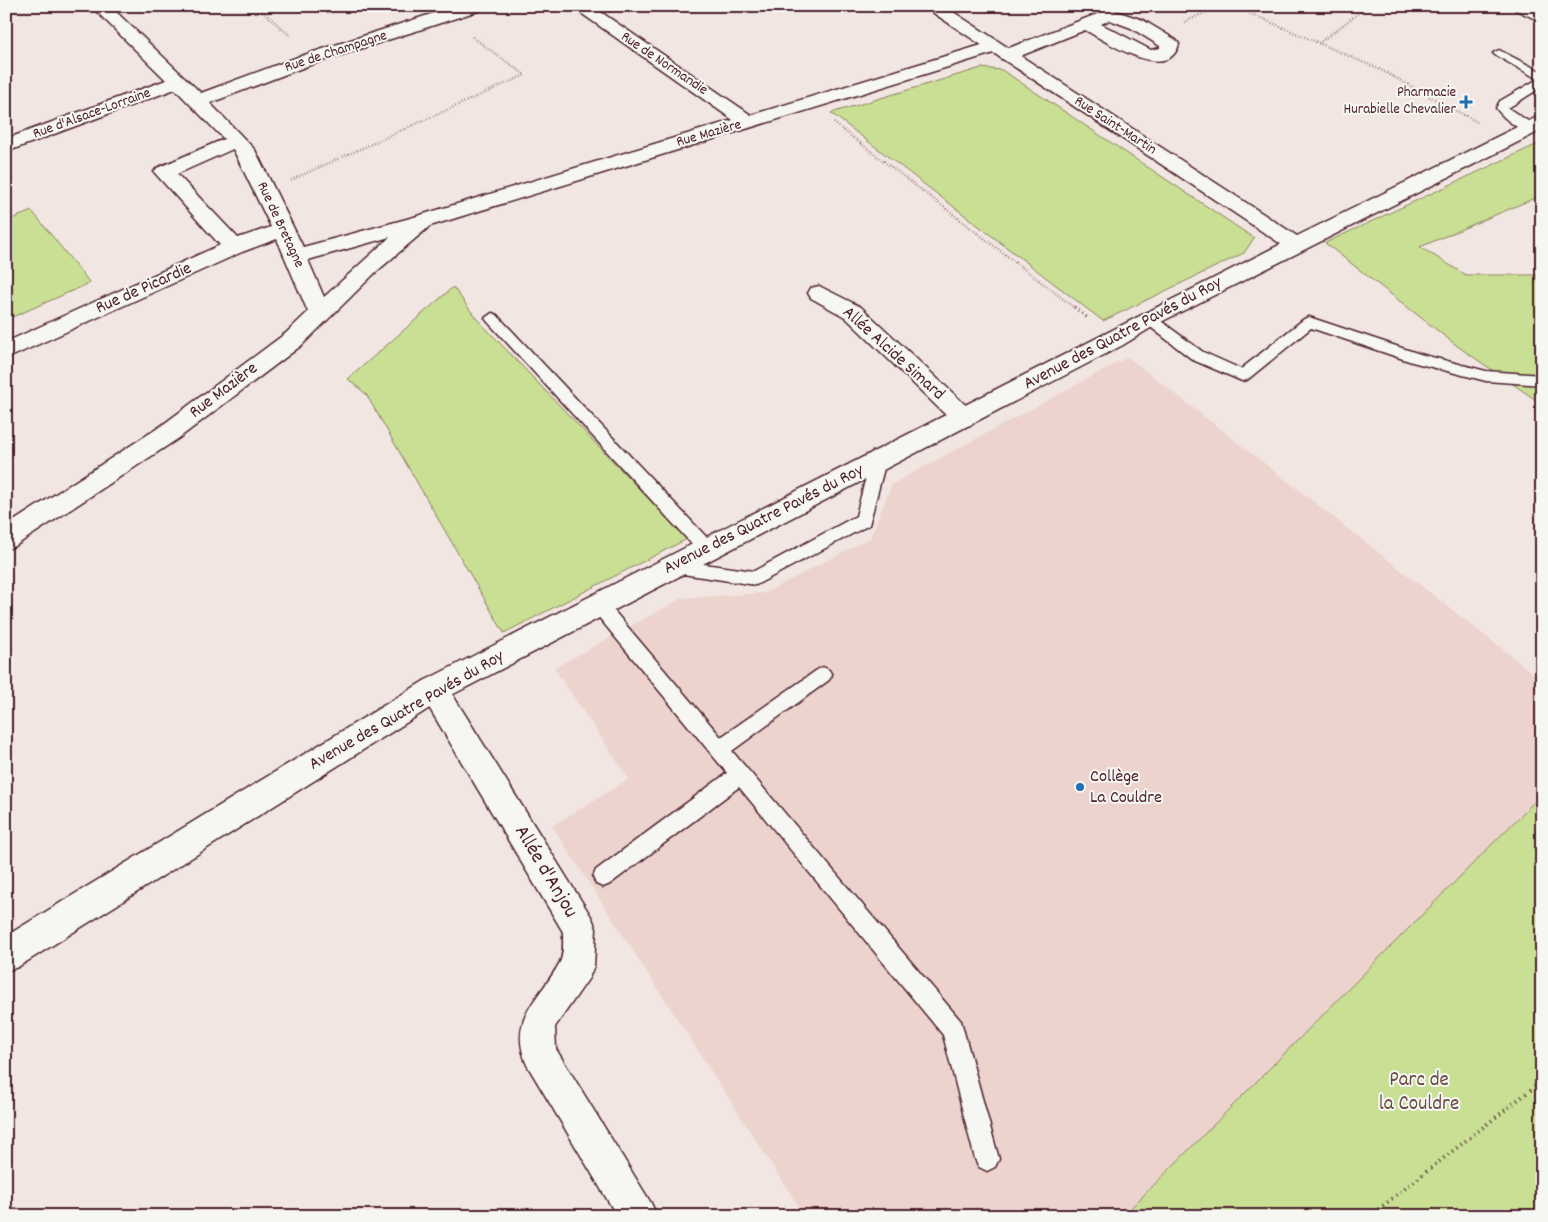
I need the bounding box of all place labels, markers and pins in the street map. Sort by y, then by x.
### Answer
place label: Pharmacie Hurabielle Chevalier [1344,82,1456,121]
marker: Pharmacie Hurabielle Chevalier [1460,96,1472,108]
place label: Collège La Couldre [1090,765,1162,811]
marker: Collège La Couldre [1074,781,1086,793]

